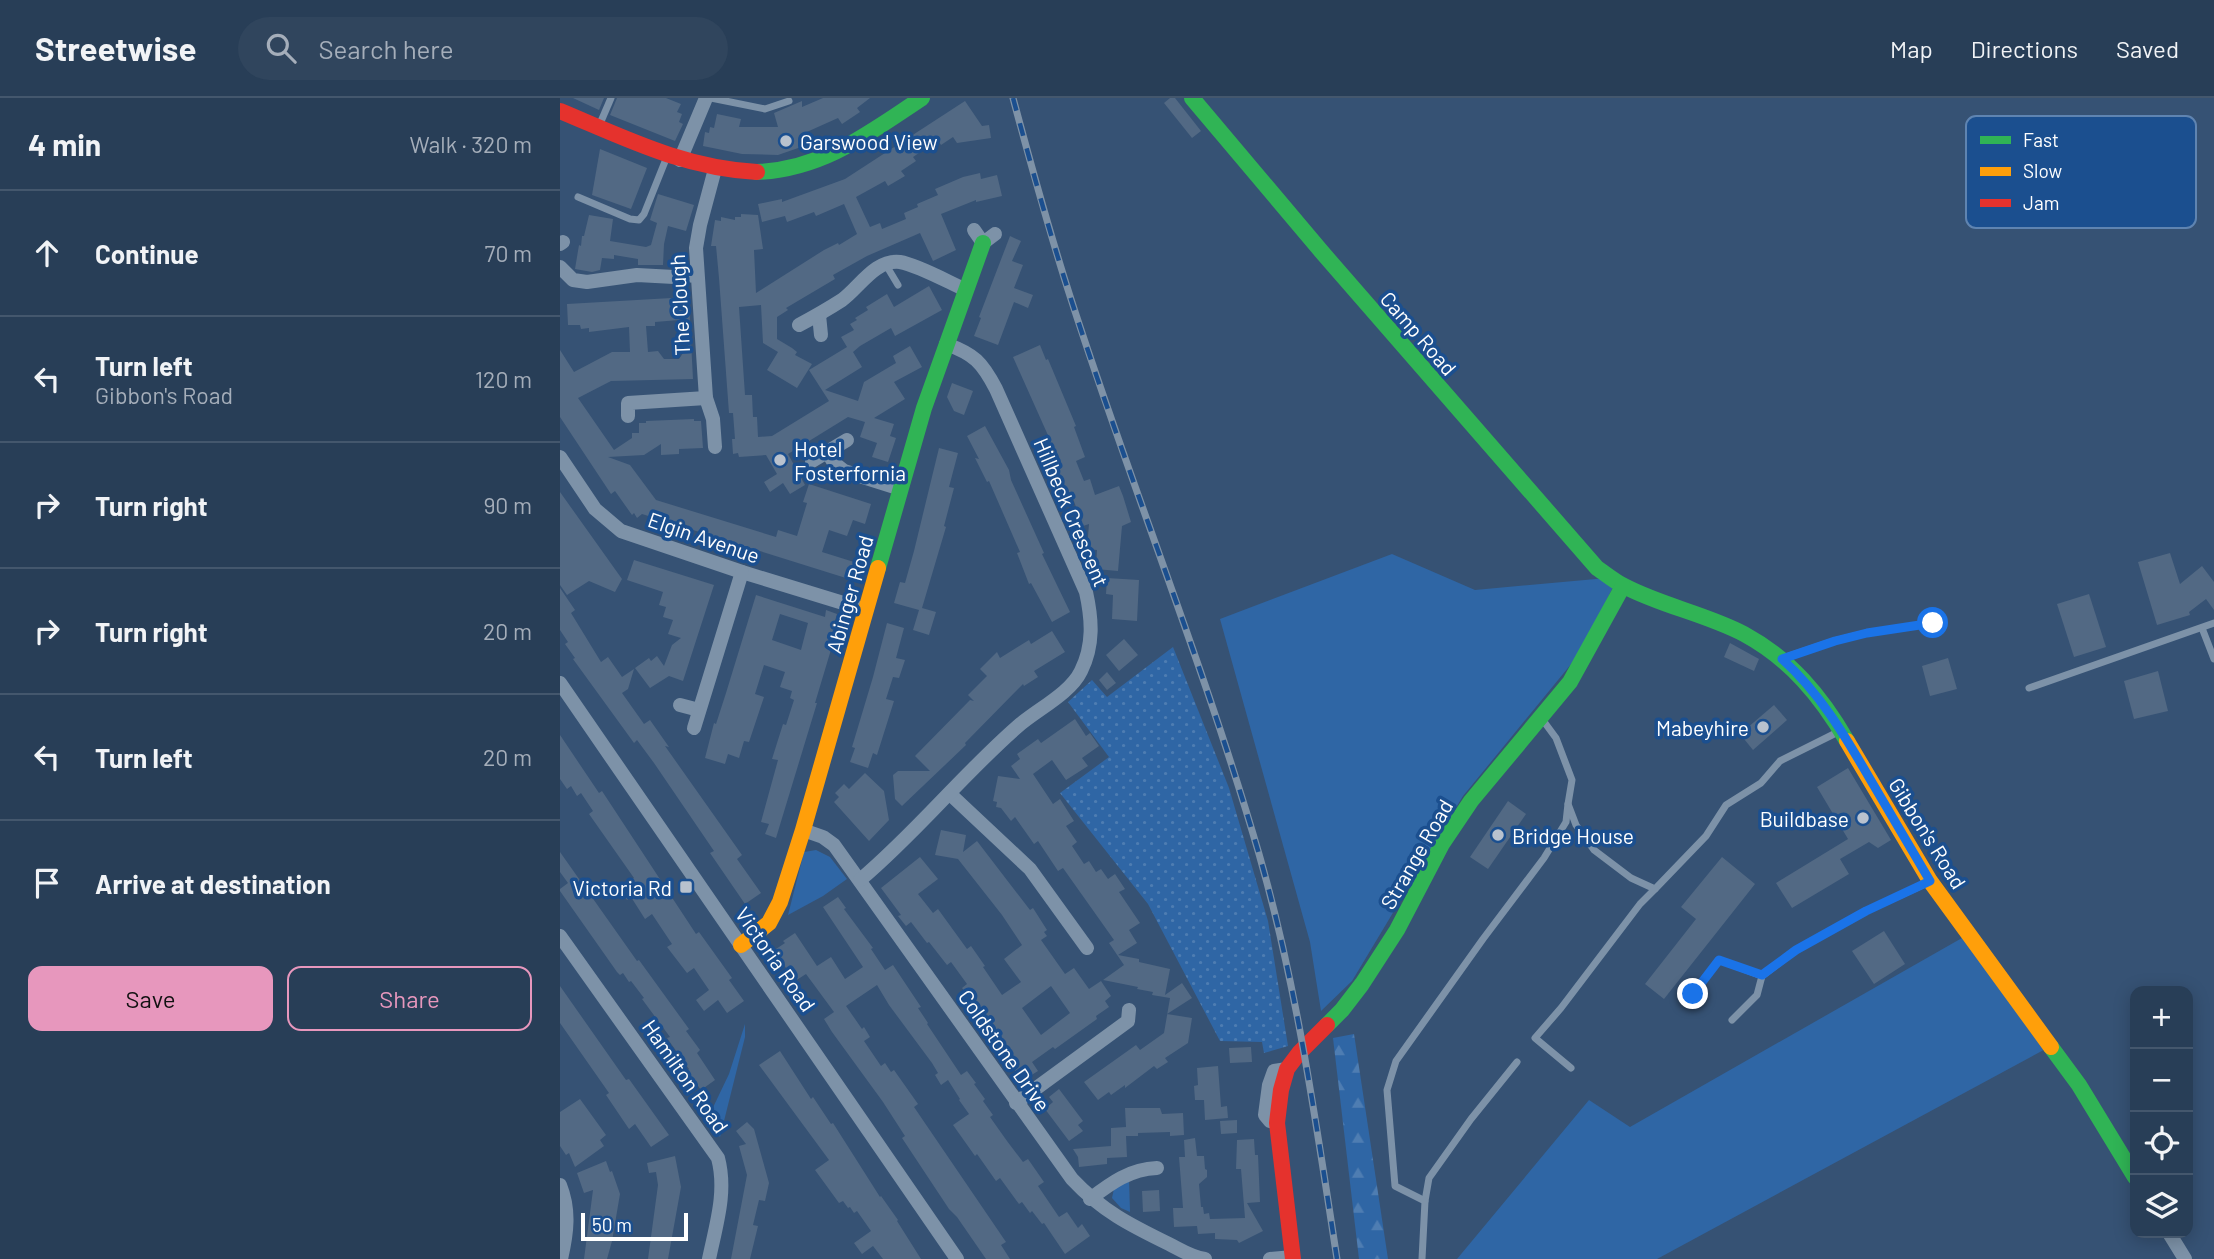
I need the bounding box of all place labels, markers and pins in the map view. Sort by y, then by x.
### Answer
place label: Garswood View [800,129,938,154]
marker: Garswood View [778,133,794,149]
place label: Hotel Fosterfornia [794,436,906,485]
marker: Hotel Fosterfornia [772,452,788,468]
place label: Mabeyhire [1656,715,1749,740]
marker: Mabeyhire [1755,719,1771,735]
place label: Buildbase [1760,806,1849,831]
marker: Buildbase [1855,810,1871,826]
place label: Bridge House [1512,823,1634,848]
marker: Bridge House [1490,827,1506,843]
place label: Victoria Rd [572,875,672,900]
marker: Victoria Rd [678,879,694,895]

